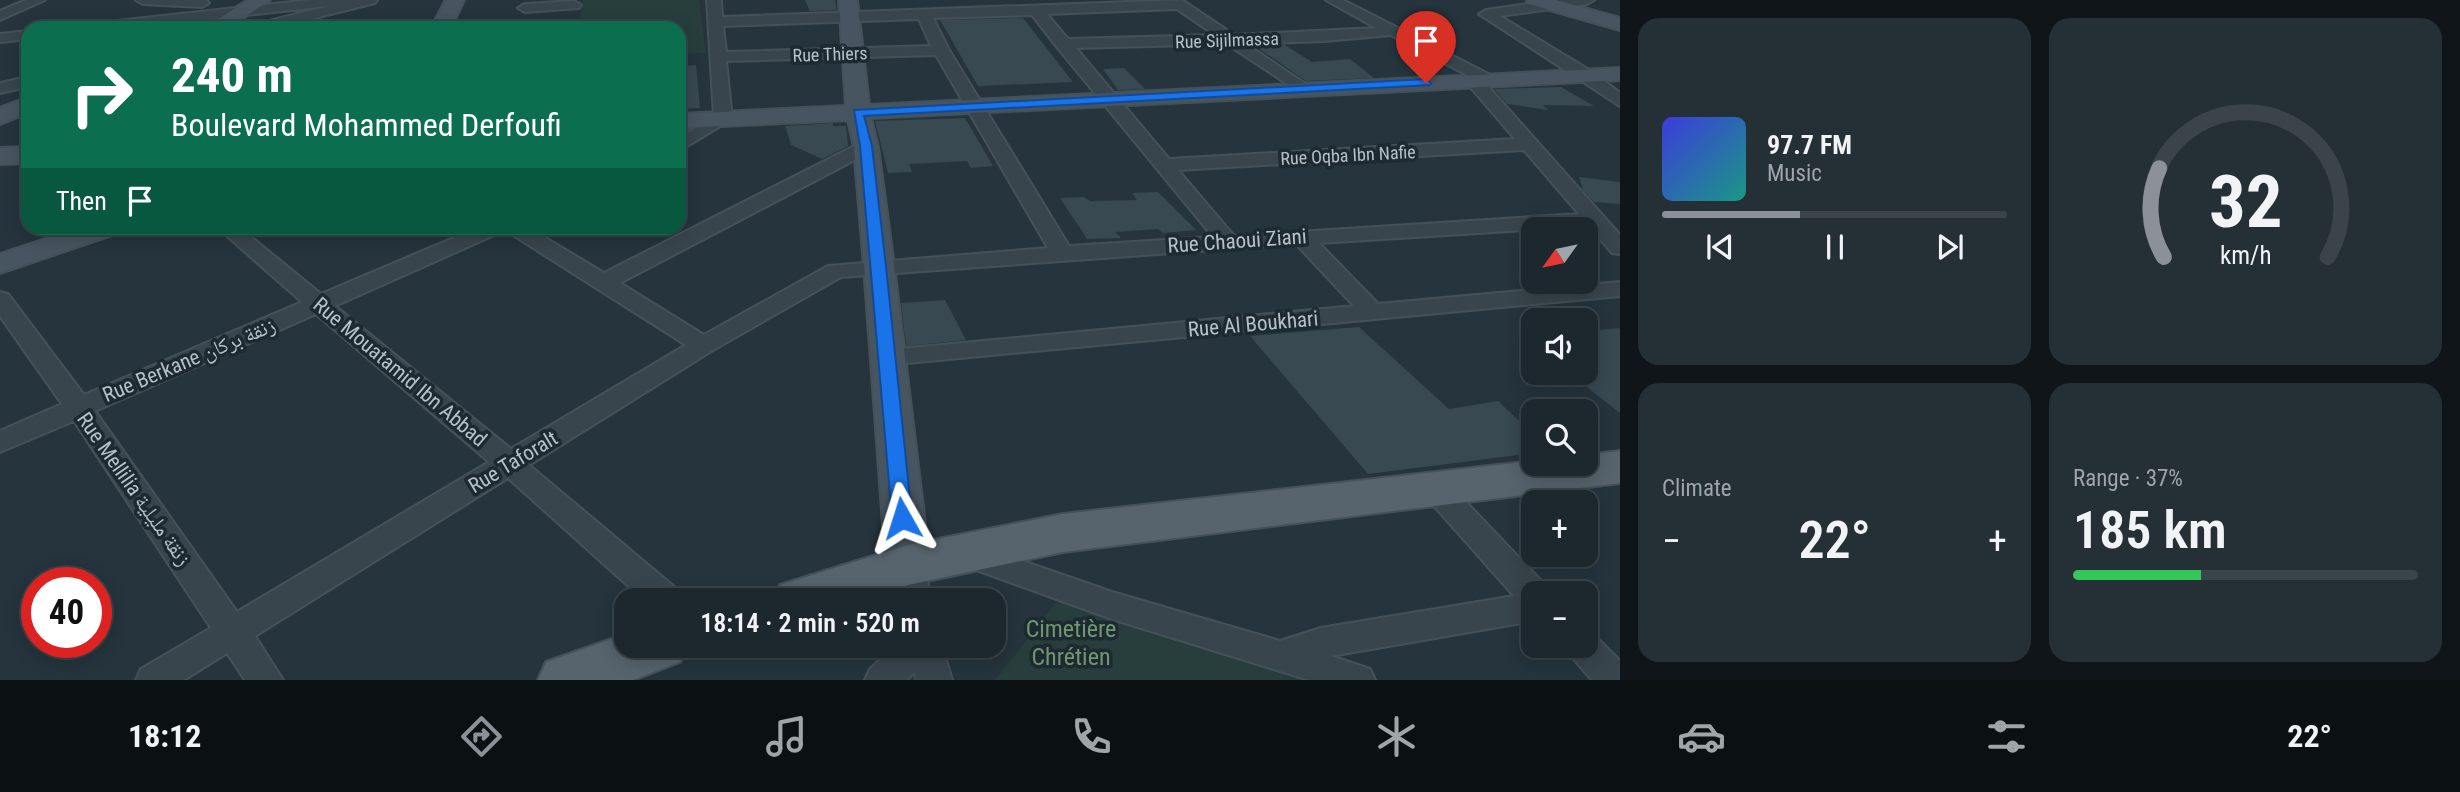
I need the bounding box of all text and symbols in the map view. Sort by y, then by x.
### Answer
pin [1396,11,1456,83]
icon: arrive [1407,22,1445,60]
street label: Rue Sijilmassa [1175,28,1279,52]
street label: Rue Thiers [792,42,868,66]
text: 240 m [171,47,293,104]
icon: right [56,49,147,140]
text: Boulevard Mohammed Derfoufi [171,106,562,144]
text: 97.7 FM [1767,130,1852,160]
street label: Rue Oqba Ibn Nafie [1280,141,1416,169]
text: Music [1767,160,1822,187]
text: 32 [2209,160,2282,246]
icon: arrive [121,182,159,220]
text: Then [56,186,107,216]
north arrow [1521,217,1598,294]
map controls [1521,217,1598,658]
street label: Rue Chaoui Ziani [1167,224,1307,258]
icon: previous [1701,228,1739,266]
icon: pause [1816,228,1854,266]
icon: next [1931,228,1969,266]
text: km/h [2220,241,2271,270]
street label: Rue Mouatamid Ibn Abbad [309,293,491,451]
street label: Rue Al Boukhari [1187,306,1319,342]
button: sound [1521,308,1598,385]
street label: Rue Berkane زنقة بركان [99,313,279,407]
button: search [1521,399,1598,476]
street label: Rue Mellilia زنقة مليلية [72,408,196,570]
street label: Rue Taforalt [464,426,562,498]
text: Range · 37% [2073,465,2183,492]
text: Climate [1662,475,1732,502]
position arrow [865,481,939,555]
button: + [1521,490,1598,567]
text: 185 km [2073,500,2227,561]
text: 22° [1798,510,1871,571]
text: − [1662,519,1681,563]
text: + [1988,519,2007,563]
speed limit sign: 40 [21,567,112,658]
button: − [1521,581,1598,658]
text: 18:14 · 2 min · 520 m [700,608,920,638]
park label: Cimetière Chrétien [1026,615,1116,671]
icon: directions [457,712,506,761]
icon: music [762,712,811,761]
icon: phone [1067,712,1116,761]
icon: climate [1372,712,1421,761]
icon: car [1677,712,1726,761]
icon: filters [1982,712,2031,761]
text: 18:12 [128,717,201,755]
text: 22° [2287,717,2332,755]

